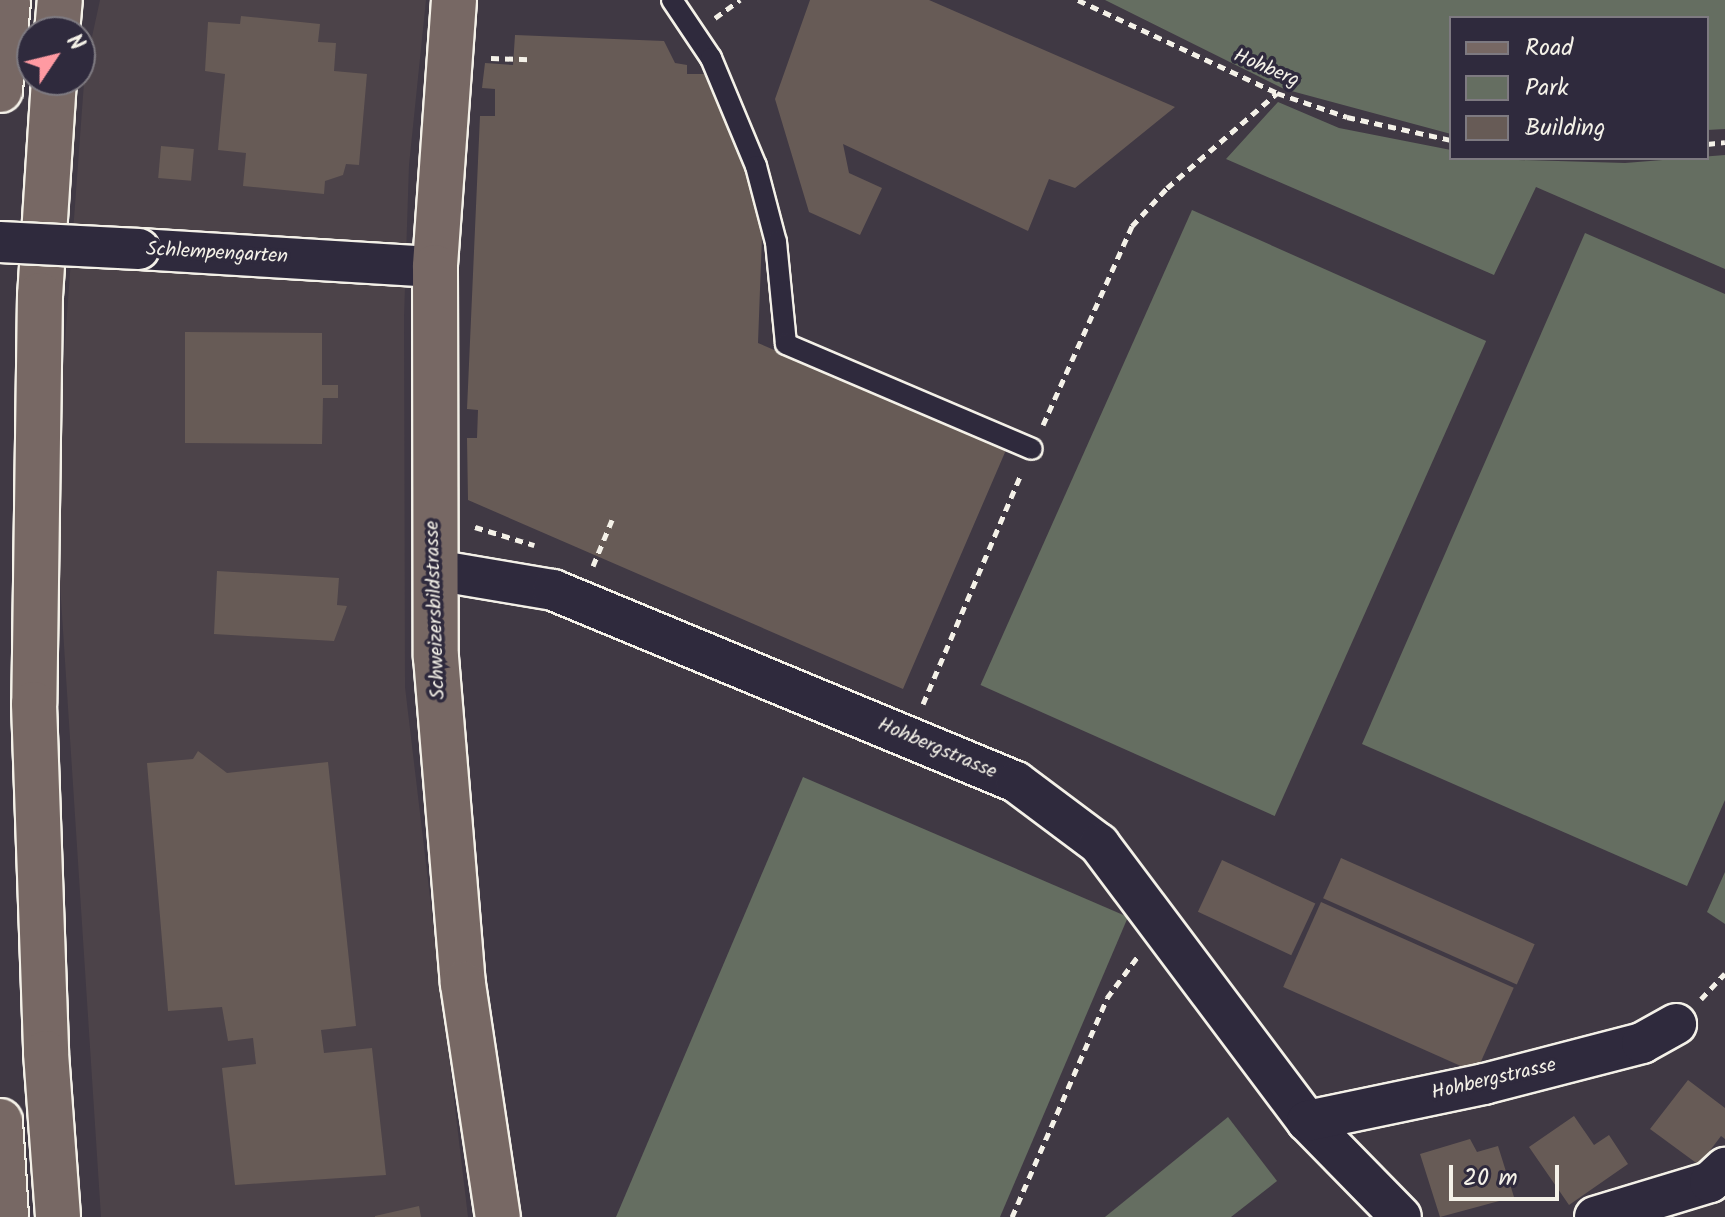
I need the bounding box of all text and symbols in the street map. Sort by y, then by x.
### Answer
north arrow [16,16,96,96]
legend [1449,16,1709,160]
text: N [56,27,93,59]
text: Road [1525,29,1573,68]
street label: Hohberg [1230,45,1302,93]
text: Park [1525,69,1569,108]
text: Building [1525,109,1605,148]
street label: Schlempengarten [145,238,289,270]
street label: Schweizersbildstrasse [421,520,451,700]
street label: Hohbergstrasse [874,713,1000,785]
street label: Hohbergstrasse [1429,1054,1559,1106]
scale bar [1453,1149,1563,1199]
text: 20 m [1463,1159,1518,1198]

